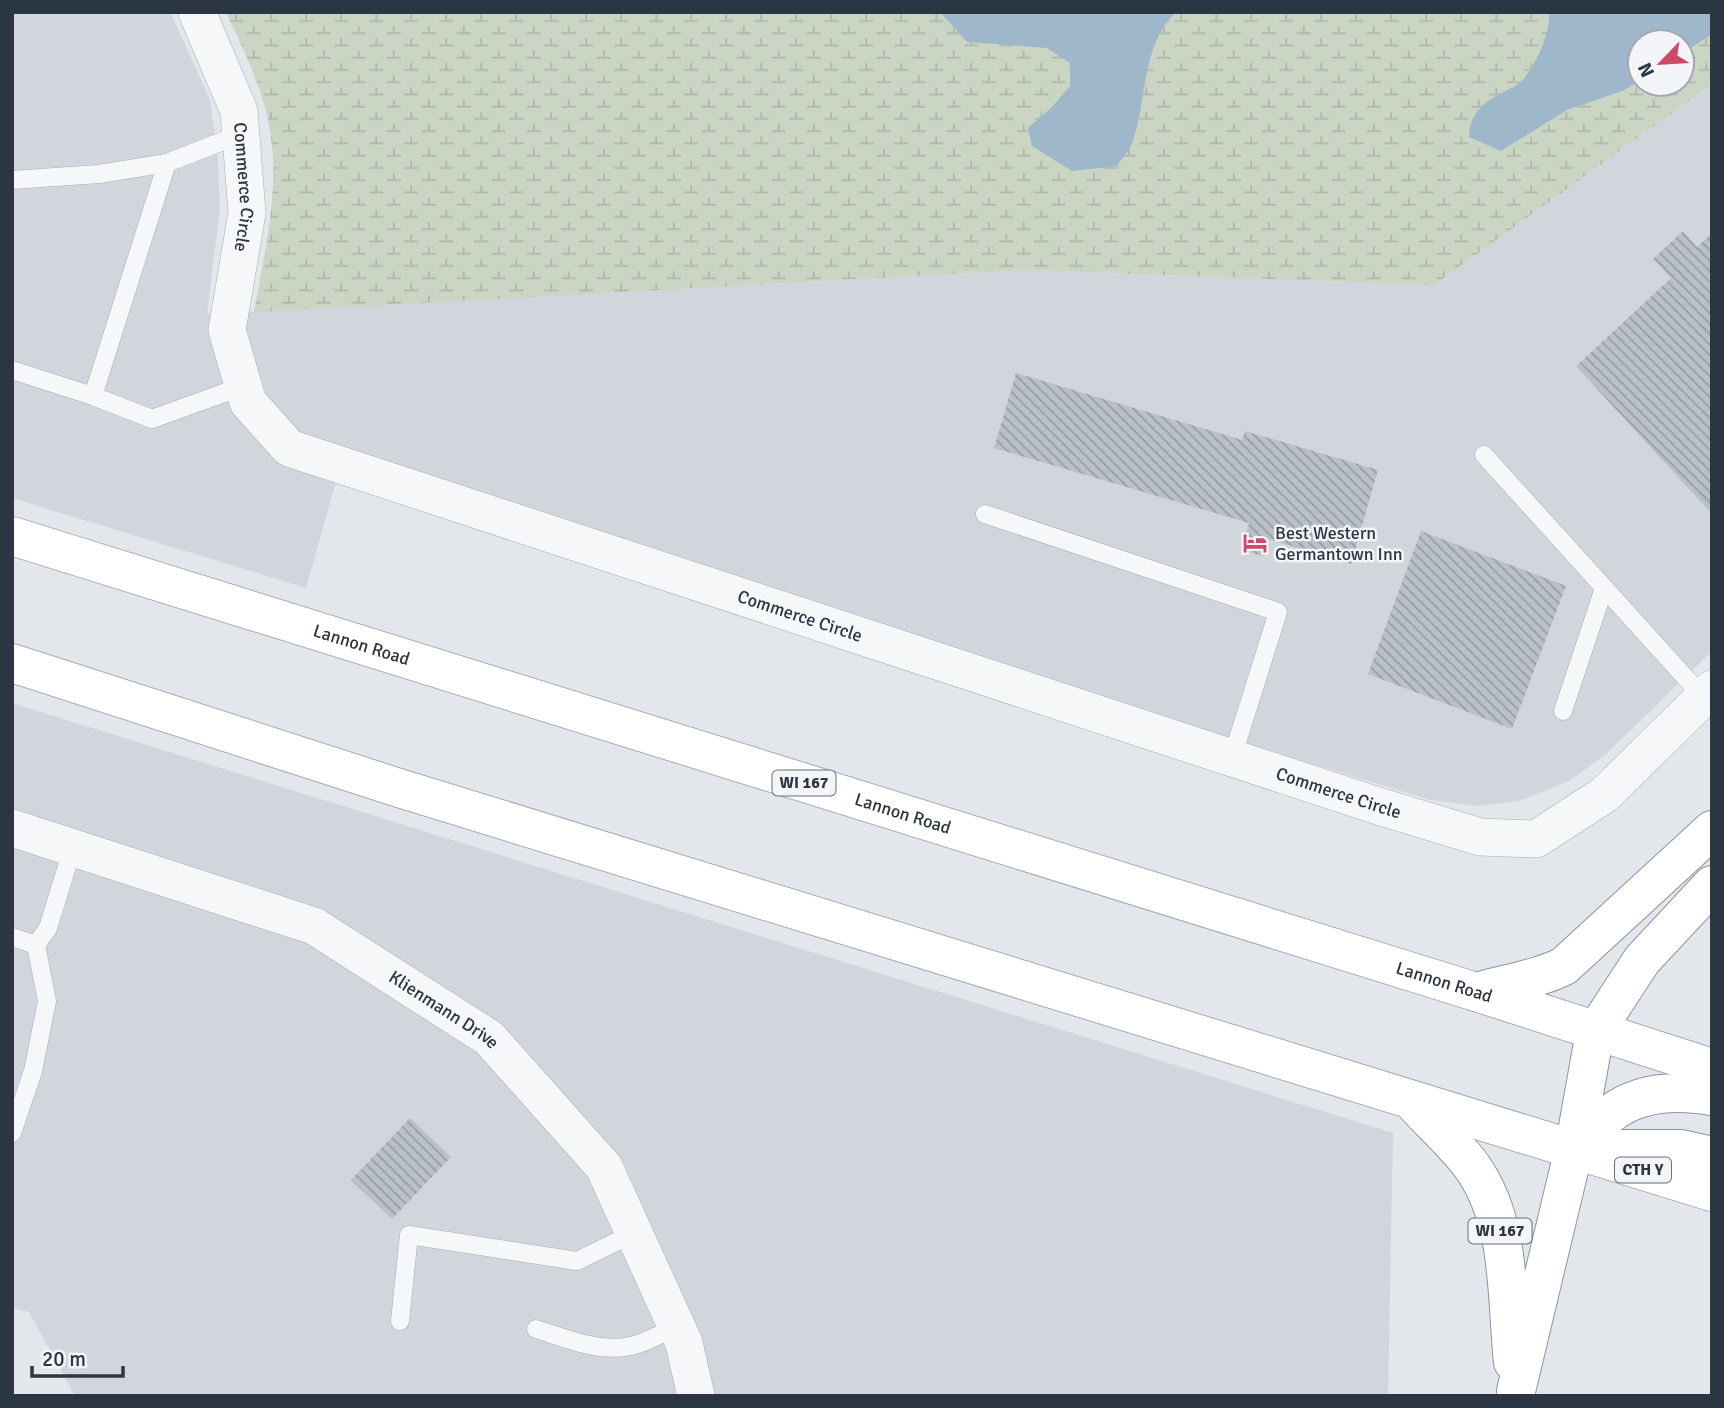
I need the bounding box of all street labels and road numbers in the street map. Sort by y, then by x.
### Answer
street label: Commerce Circle [229,121,259,254]
street label: Commerce Circle [735,585,865,647]
street label: Lannon Road [311,620,412,670]
street label: Commerce Circle [1273,762,1404,823]
road number: WI 167 [772,770,836,796]
street label: Lannon Road [852,788,954,839]
street label: Lannon Road [1393,957,1495,1008]
street label: Klienmann Drive [385,966,504,1053]
road number: CTH Y [1615,1158,1671,1182]
road number: WI 167 [1468,1218,1532,1244]

